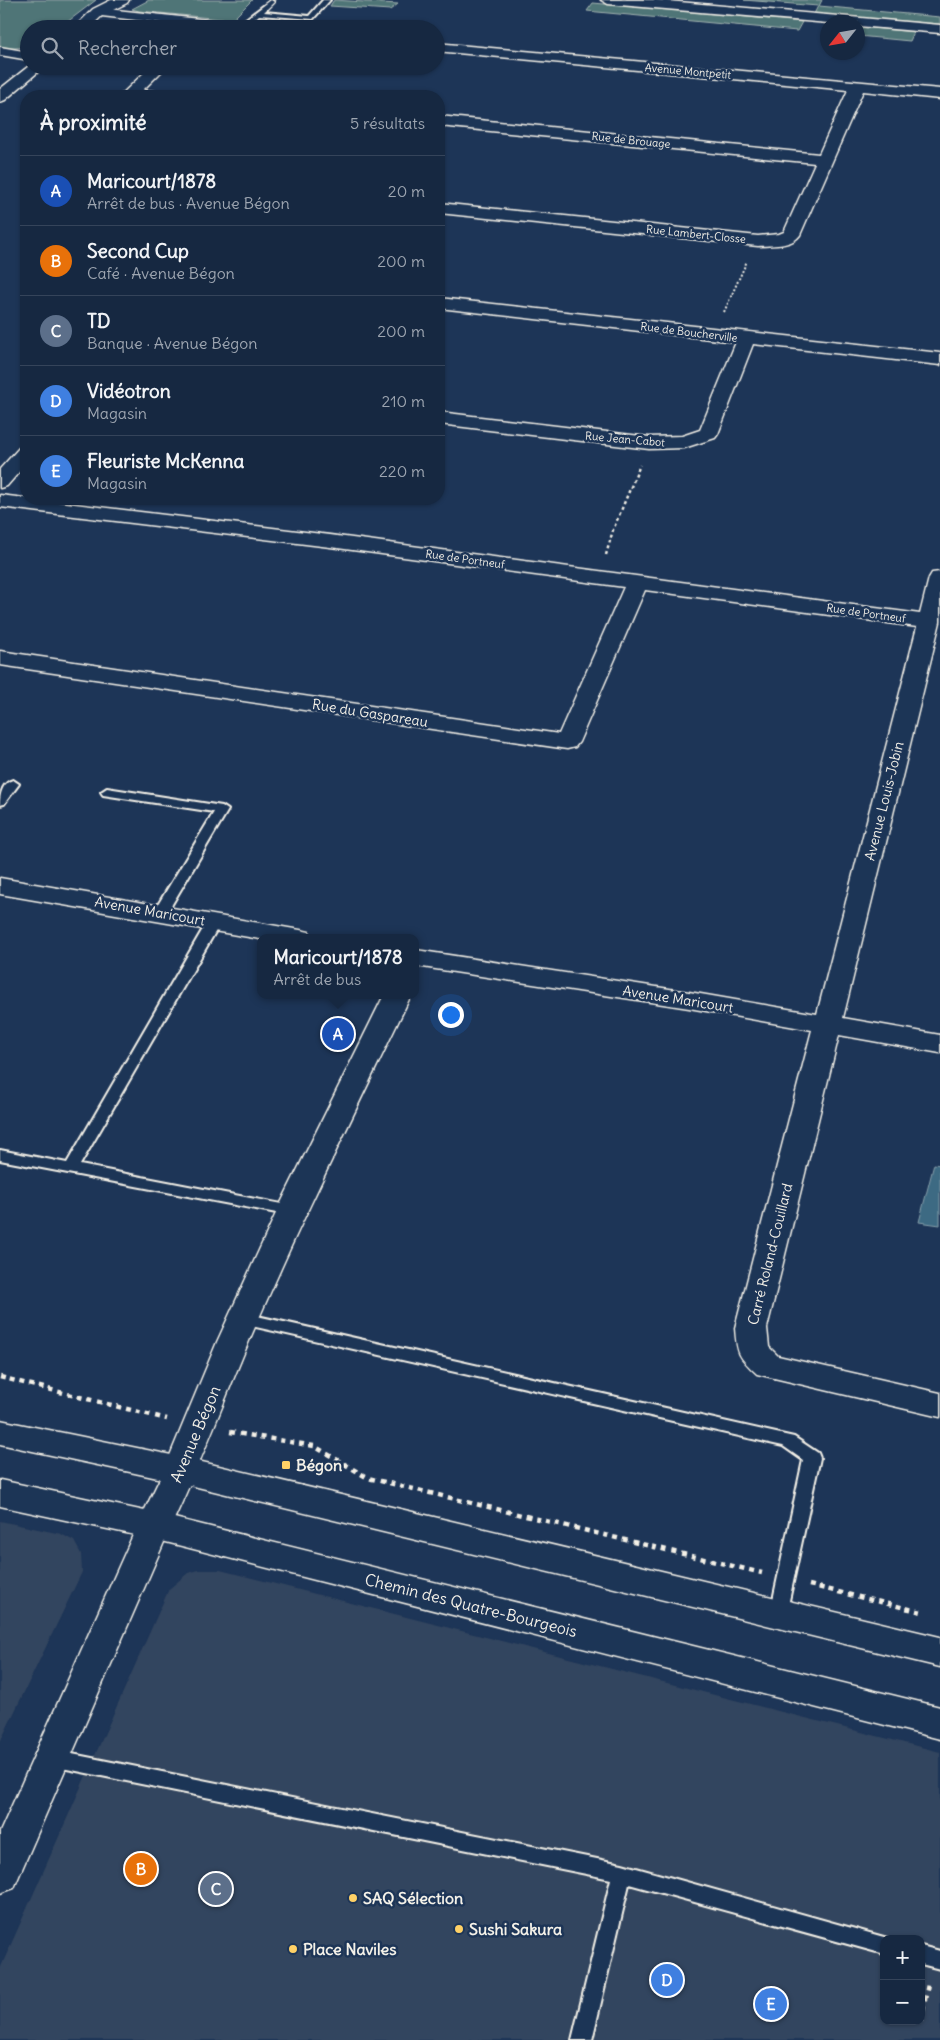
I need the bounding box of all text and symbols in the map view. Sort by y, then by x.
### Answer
north arrow [820,15,865,60]
search box [20,20,445,75]
icon: search [38,34,66,62]
text: Rechercher [78,36,177,60]
street label: Avenue Montpetit [644,60,732,82]
text: À proximité [40,109,147,136]
text: 5 résultats [350,113,425,133]
street label: Rue de Brouage [591,129,671,151]
text: Maricourt/1878 [87,169,216,193]
text: A [51,181,61,201]
text: 20 m [388,181,425,201]
text: Arrêt de bus · Avenue Bégon [87,193,290,213]
street label: Rue Lambert-Closse [645,222,747,246]
text: Second Cup [87,239,189,263]
text: B [51,251,61,271]
text: 200 m [377,251,425,271]
text: Café · Avenue Bégon [87,263,235,283]
text: TD [87,309,110,333]
street label: Rue de Boucherville [640,319,738,345]
text: C [51,321,61,341]
text: 200 m [377,321,425,341]
text: Banque · Avenue Bégon [87,333,258,353]
text: Vidéotron [87,379,171,403]
text: D [50,391,62,411]
text: 210 m [382,391,425,411]
text: Magasin [87,403,147,423]
street label: Rue Jean-Cabot [585,429,666,449]
text: Fleuriste McKenna [87,449,244,473]
text: E [51,461,61,481]
text: 220 m [379,461,425,481]
text: Magasin [87,473,147,493]
street label: Rue de Portneuf [424,547,506,572]
street label: Rue de Portneuf [825,601,907,626]
street label: Rue du Gaspareau [311,695,429,731]
street label: Avenue Louis-Jobin [860,739,908,863]
street label: Avenue Maricourt [93,892,207,930]
popup [257,934,419,999]
text: Maricourt/1878 [273,945,403,969]
text: Arrêt de bus [273,969,361,989]
street label: Avenue Maricourt [621,981,735,1017]
your location [438,1002,464,1028]
pin: A [322,1015,354,1053]
street label: Carré Roland-Couillard [744,1181,796,1327]
street label: Avenue Bégon [166,1382,224,1486]
place label: Bégon [296,1455,342,1476]
marker: Bégon [280,1459,292,1471]
street label: Chemin des Quatre-Bourgeois [363,1569,579,1641]
pin: B [125,1850,157,1888]
pin: C [200,1870,232,1908]
place label: SAQ Sélection [363,1888,463,1908]
marker: SAQ Sélection [347,1892,359,1904]
place label: Sushi Sakura [469,1919,562,1939]
marker: Sushi Sakura [453,1923,465,1935]
map controls [880,1935,925,2025]
button: + [880,1935,925,1980]
place label: Place Naviles [303,1939,396,1959]
marker: Place Naviles [287,1943,299,1955]
pin: D [651,1961,683,1999]
button: − [880,1980,925,2025]
pin: E [755,1985,787,2023]

